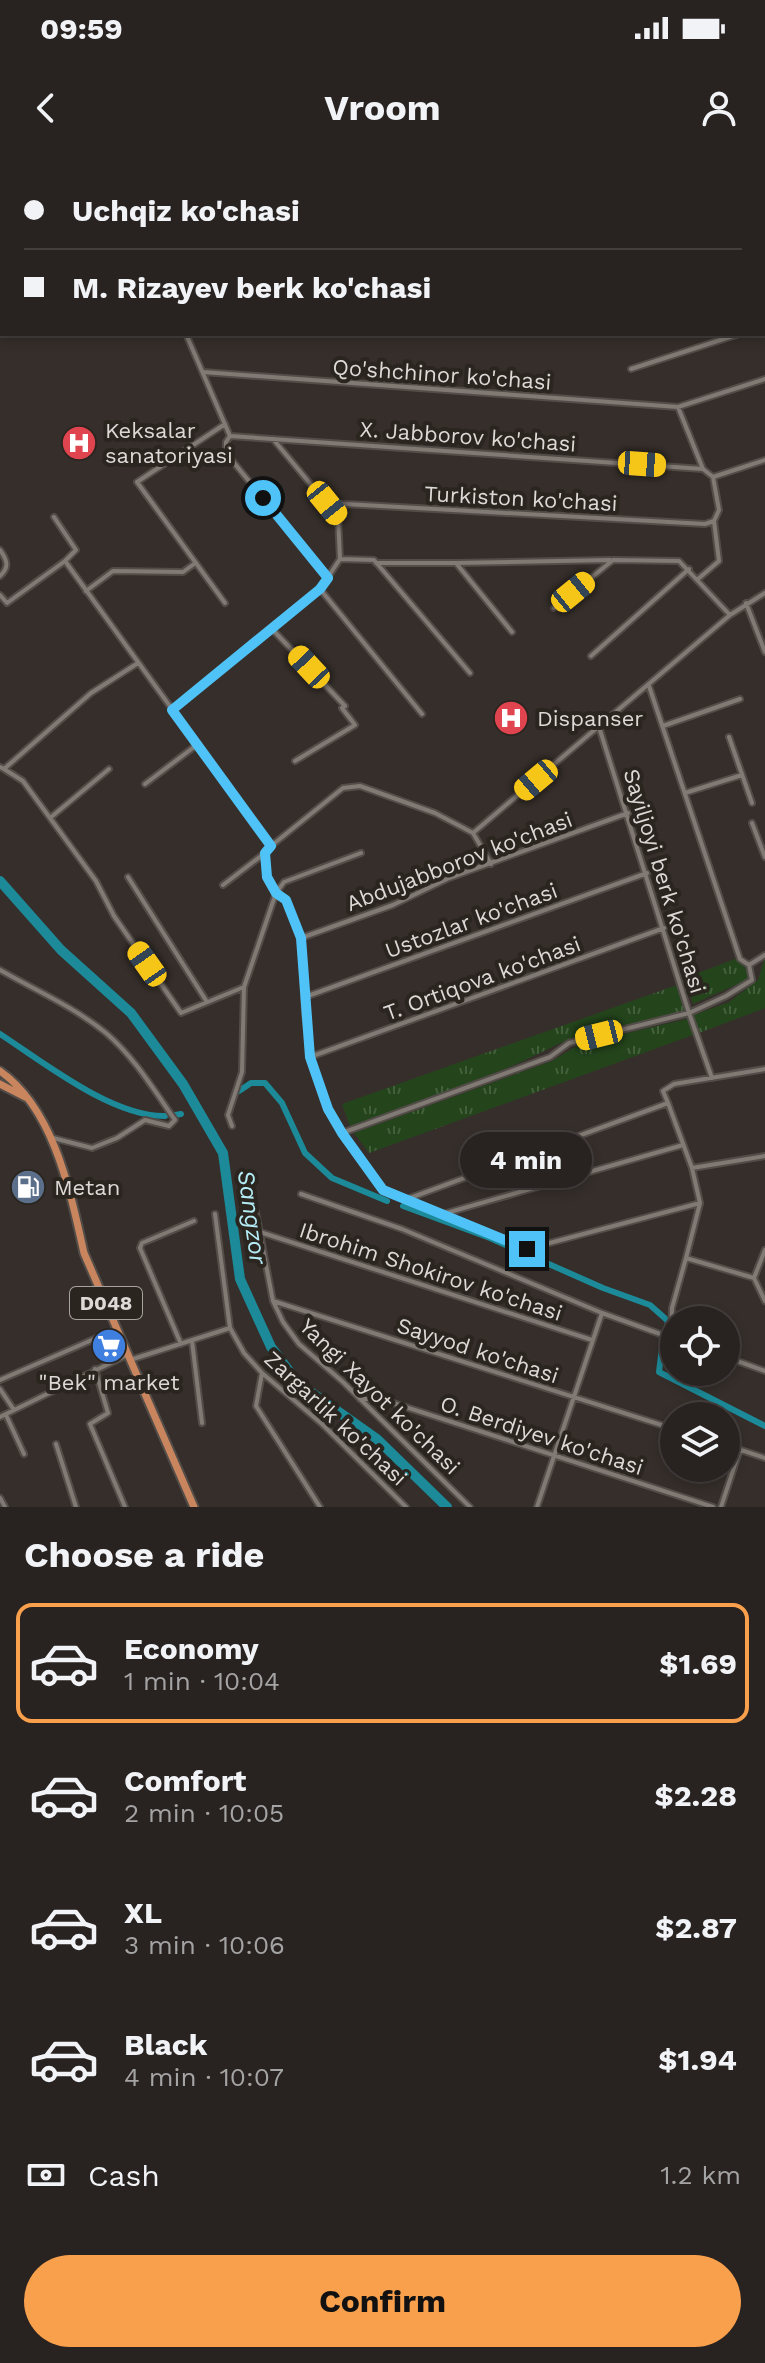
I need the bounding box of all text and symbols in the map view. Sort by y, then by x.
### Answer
text: 09:59 [40,11,123,46]
icon: back [24,86,68,130]
icon: person [697,86,741,130]
text: Vroom [324,87,441,129]
text: Uchqiz ko'chasi [72,193,300,228]
text: M. Rizayev berk ko'chasi [72,270,431,305]
street label: Qo'shchinor ko'chasi [332,354,552,395]
street label: X. Jabborov ko'chasi [359,416,577,457]
place label: Keksalar sanatoriyasi [105,418,233,468]
hospital icon: Keksalar sanatoriyasi [60,424,98,462]
car [617,450,667,478]
car [303,477,351,529]
route start [245,480,281,516]
street label: Turkiston ko'chasi [424,481,618,516]
car [547,568,599,616]
car [284,641,334,693]
hospital icon: Dispanser [492,699,530,737]
place label: Dispanser [537,706,643,731]
car [510,755,562,805]
street label: Sayiljoyi berk ko'chasi [618,766,711,996]
street label: Abdujabborov ko'chasi [342,807,576,916]
street label: Ustozlar ko'chasi [382,878,561,963]
street label: T. Ortiqova ko'chasi [380,931,584,1026]
car [123,937,171,991]
car [573,1018,625,1052]
callout: 4 min [461,1133,593,1189]
text: 4 min [490,1145,562,1175]
fuel station icon: Metan [9,1168,47,1206]
water label: Sangzor [232,1168,273,1267]
place label: Metan [54,1175,120,1200]
street label: Ibrohim Shokirov ko'chasi [296,1217,565,1326]
route end [509,1231,545,1267]
road number: D048 [70,1287,142,1319]
map controls [660,1306,740,1482]
button: locate [660,1306,740,1386]
street label: Yangi Xayot ko'chasi [294,1313,465,1479]
street label: Sayyod ko'chasi [394,1313,562,1388]
supermarket icon: "Bek" market [90,1327,128,1365]
street label: Zargarlik ko'chasi [259,1346,412,1491]
place label: "Bek" market [39,1370,179,1395]
street label: O. Berdiyev ko'chasi [437,1391,647,1480]
button: layers [660,1402,740,1482]
text: Choose a ride [24,1534,264,1576]
icon: car [28,1627,100,1699]
text: Economy [124,1631,259,1666]
text: $1.69 [659,1646,737,1681]
text: 1 min · 10:04 [124,1666,280,1696]
icon: car [28,1759,100,1831]
text: Comfort [124,1763,246,1798]
text: $2.28 [655,1778,737,1813]
text: 2 min · 10:05 [124,1798,284,1828]
icon: car [28,1891,100,1963]
text: XL [124,1895,162,1930]
text: $2.87 [655,1910,737,1945]
text: 3 min · 10:06 [124,1930,285,1960]
icon: car [28,2023,100,2095]
text: Black [124,2027,208,2062]
text: $1.94 [658,2042,737,2077]
text: 4 min · 10:07 [124,2062,284,2092]
icon: cash [24,2153,68,2197]
text: Cash [88,2158,160,2193]
text: 1.2 km [660,2160,741,2190]
button: Confirm [24,2255,741,2347]

